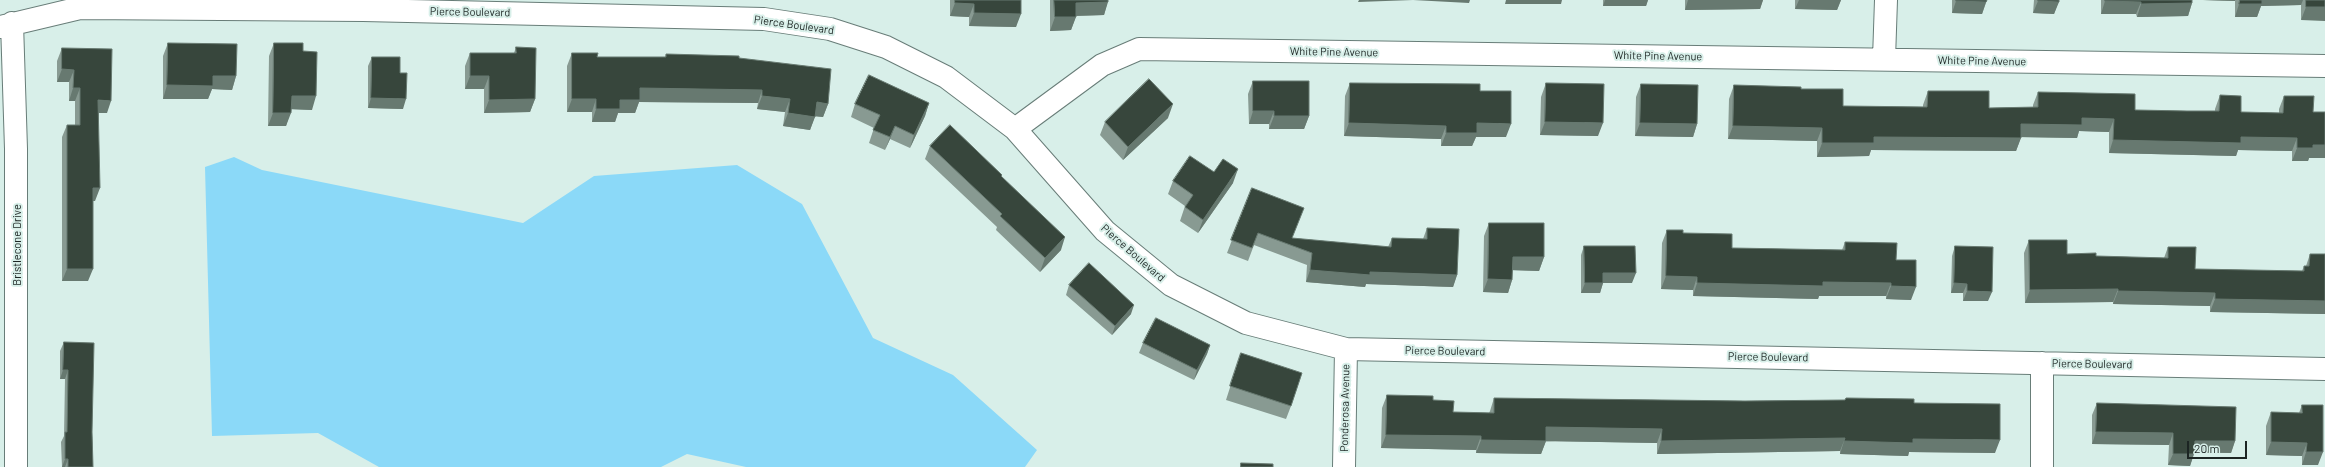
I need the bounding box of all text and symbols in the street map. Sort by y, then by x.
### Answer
street label: Pierce Boulevard [430,5,510,19]
street label: Pierce Boulevard [753,13,835,37]
street label: White Pine Avenue [1290,45,1378,59]
street label: White Pine Avenue [1614,49,1702,63]
street label: White Pine Avenue [1938,54,2026,68]
street label: Bristlecone Drive [10,204,24,286]
street label: Pierce Boulevard [1098,222,1168,284]
street label: Pierce Boulevard [1405,344,1485,358]
street label: Pierce Boulevard [1728,350,1808,364]
street label: Pierce Boulevard [2052,357,2132,371]
street label: Ponderosa Avenue [1338,364,1352,452]
scale bar [2189,433,2249,459]
text: 20 m [2194,441,2220,455]

